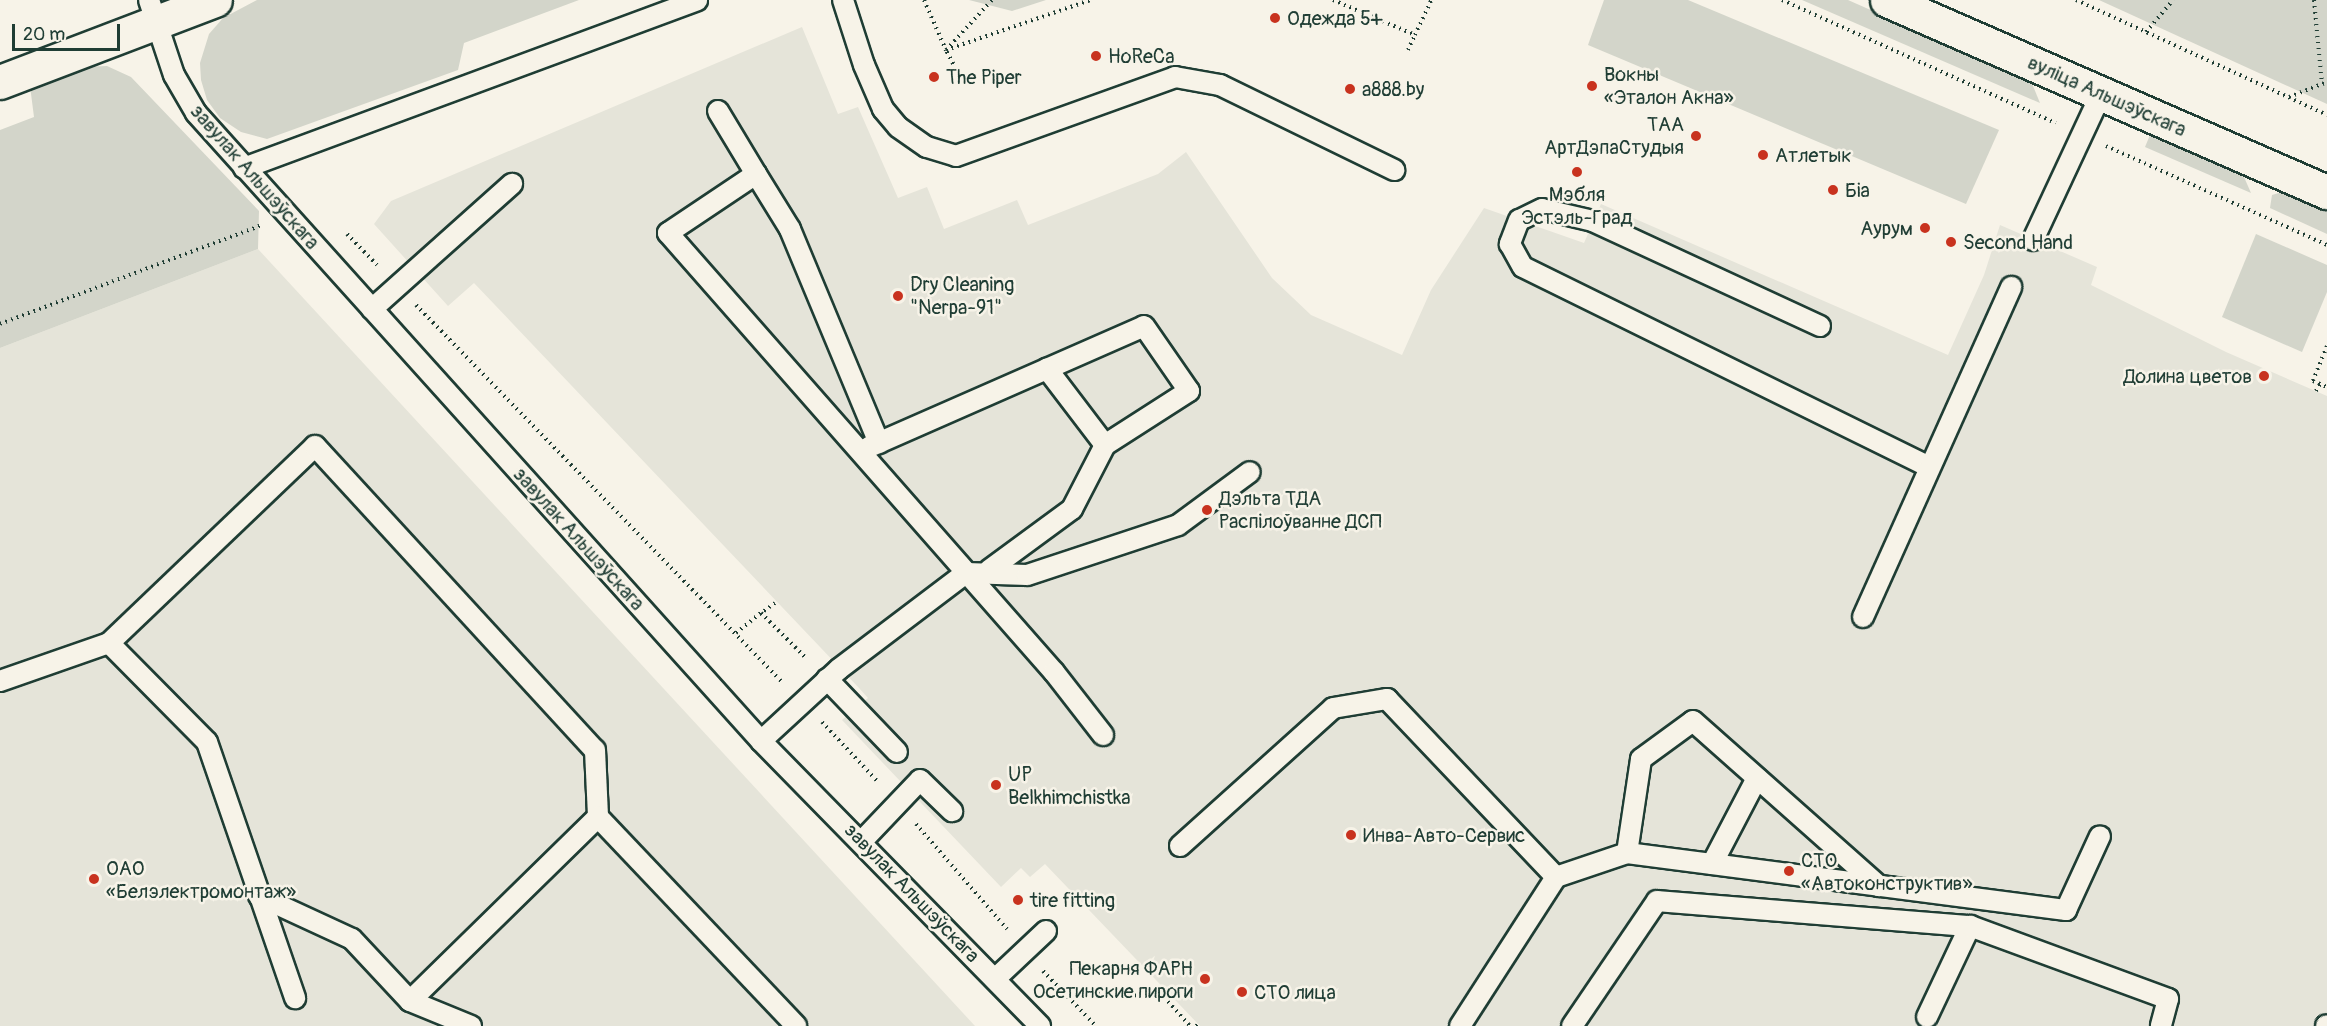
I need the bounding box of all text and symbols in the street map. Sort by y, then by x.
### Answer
place label: Одежда 5+ [1287,6,1382,30]
marker: Одежда 5+ [1268,11,1282,25]
scale bar [15,12,123,50]
text: 20 m [23,23,65,46]
place label: HoReCa [1108,44,1174,68]
marker: HoReCa [1089,49,1103,63]
street label: вуліца Альшэўскага [2024,50,2190,142]
place label: Вокны «Эталон Акна» [1604,62,1734,109]
place label: The Piper [946,65,1022,89]
marker: The Piper [927,70,941,84]
place label: a888.by [1362,77,1424,101]
marker: Вокны «Эталон Акна» [1585,79,1599,93]
marker: a888.by [1343,82,1357,96]
street label: завулак Альшэўскага [186,100,324,254]
place label: ТАА АртДэпаСтудыя [1544,112,1684,159]
marker: ТАА АртДэпаСтудыя [1689,129,1703,143]
place label: Атлетык [1775,143,1852,167]
marker: Атлетык [1756,148,1770,162]
marker: Мэбля Эстэль-Град [1570,165,1584,179]
place label: Біа [1845,178,1870,202]
place label: Мэбля Эстэль-Град [1521,182,1633,229]
marker: Біа [1826,183,1840,197]
place label: Аурум [1860,216,1913,240]
marker: Аурум [1918,221,1932,235]
place label: Second Hand [1963,230,2073,254]
marker: Second Hand [1944,235,1958,249]
place label: Dry Cleaning "Nerpa-91" [910,272,1014,319]
marker: Dry Cleaning "Nerpa-91" [891,289,905,303]
place label: Долина цветов [2123,364,2252,388]
marker: Долина цветов [2257,369,2271,383]
street label: завулак Альшэўскага [509,463,649,615]
place label: Дэльта ТДА Распілоўванне ДСП [1219,486,1382,533]
marker: Дэльта ТДА Распілоўванне ДСП [1200,503,1214,517]
place label: UP Belkhimchistka [1008,762,1131,809]
marker: UP Belkhimchistka [989,778,1003,792]
street label: завулак Альшэўскага [839,819,985,967]
place label: Инва-Авто-Сервис [1363,823,1525,847]
marker: Инва-Авто-Сервис [1344,828,1358,842]
place label: СТО «Автоконструктив» [1801,848,1973,895]
place label: ОАО «Белэлектромонтаж» [106,856,296,903]
marker: СТО «Автоконструктив» [1782,864,1796,878]
marker: ОАО «Белэлектромонтаж» [87,872,101,886]
place label: tire fitting [1030,888,1115,912]
marker: tire fitting [1011,893,1025,907]
place label: Пекарня ФАРН Осетинские пироги [1033,956,1193,1003]
marker: Пекарня ФАРН Осетинские пироги [1198,972,1212,986]
place label: СТО лица [1254,980,1336,1004]
marker: СТО лица [1235,985,1249,999]

